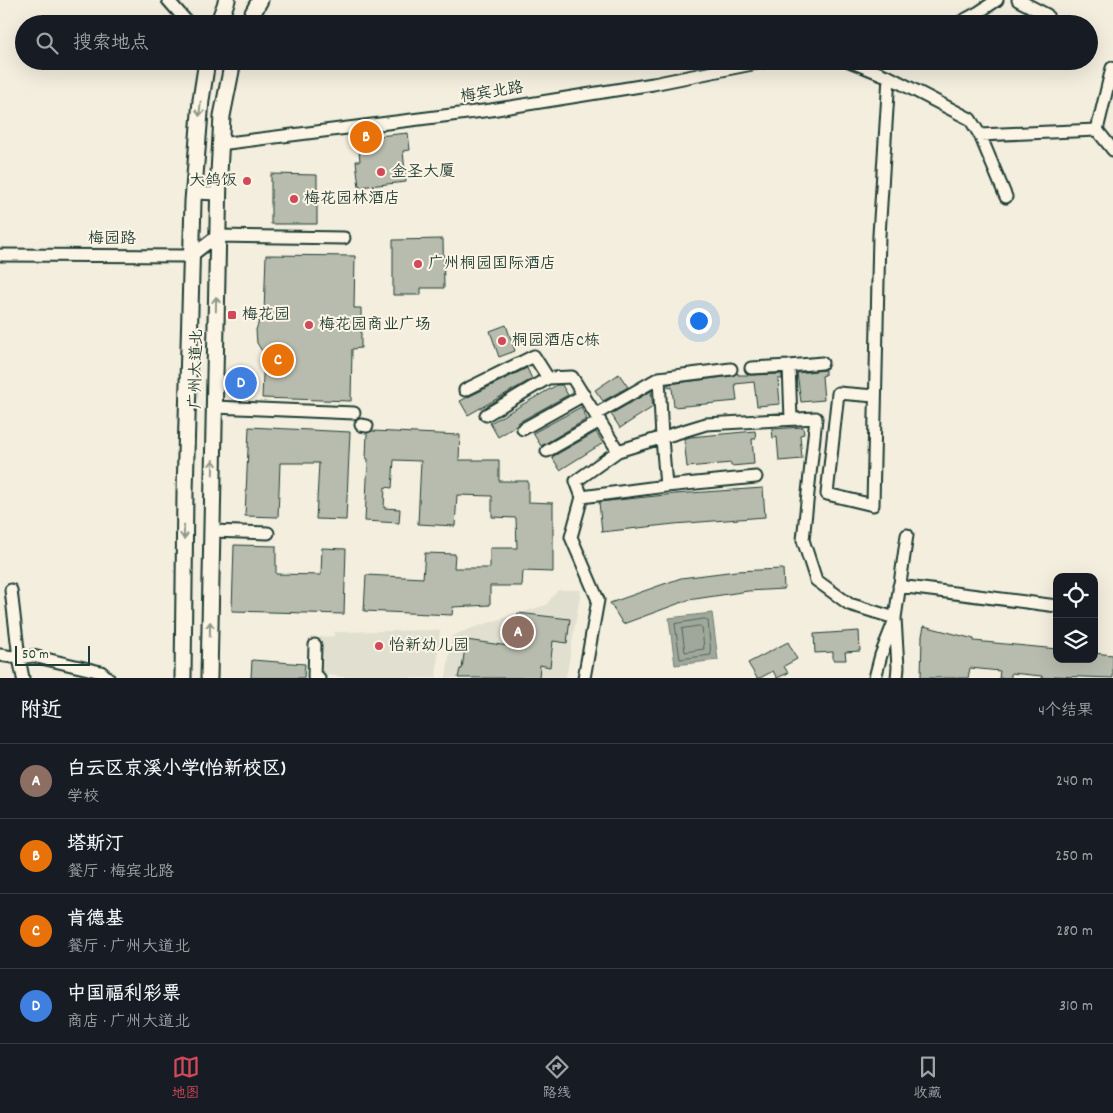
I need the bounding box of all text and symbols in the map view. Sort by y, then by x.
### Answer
search box [15,15,1098,70]
icon: search [33,29,61,57]
text: 搜索地点 [73,31,149,58]
street label: 梅宾北路 [459,77,525,109]
one-way arrow [195,101,205,117]
pin: B [350,118,382,156]
place label: 金圣大厦 [391,161,455,184]
marker: 金圣大厦 [375,166,387,178]
place label: 大鸽饭 [189,170,237,193]
marker: 大鸽饭 [241,175,253,187]
place label: 梅花园林酒店 [304,188,400,211]
marker: 梅花园林酒店 [288,193,300,205]
street label: 梅园路 [88,228,136,251]
place label: 广州桐园国际酒店 [428,253,556,276]
marker: 广州桐园国际酒店 [412,258,424,270]
one-way arrow [211,297,221,313]
place label: 梅花园 [242,304,290,327]
your location [686,308,712,334]
marker: 梅花园 [226,309,238,321]
place label: 梅花园商业广场 [319,314,431,337]
marker: 梅花园商业广场 [303,319,315,331]
street label: 广州大道北 [185,329,209,409]
place label: 桐园酒店C栋 [512,330,600,353]
marker: 桐园酒店C栋 [496,335,508,347]
pin: C [262,341,294,379]
pin: D [225,364,257,402]
one-way arrow [208,459,218,476]
one-way arrow [180,524,189,540]
map controls [1053,573,1098,663]
button: locate [1053,573,1098,618]
pin: A [502,613,534,651]
button: layers [1053,618,1098,663]
one-way arrow [205,622,215,638]
place label: 怡新幼儿园 [389,635,469,658]
marker: 怡新幼儿园 [373,640,385,652]
scale bar [15,643,90,666]
text: 50 m [22,645,49,665]
text: 附近 [20,697,62,727]
text: 4个结果 [1038,700,1093,723]
text: 白云区京溪小学(怡新校区) [67,757,286,784]
text: A [32,770,40,793]
text: 240 m [1056,770,1093,793]
text: 学校 [67,786,99,809]
text: 塔斯汀 [67,832,124,859]
text: B [32,845,40,868]
text: 250 m [1055,845,1093,868]
text: 餐厅 · 梅宾北路 [67,861,174,884]
text: 肯德基 [67,907,124,934]
text: C [32,920,40,943]
text: 280 m [1056,920,1093,943]
text: 餐厅 · 广州大道北 [67,936,190,959]
text: 中国福利彩票 [67,982,181,1009]
text: D [32,995,40,1018]
text: 310 m [1059,995,1093,1018]
text: 商店 · 广州大道北 [67,1011,190,1034]
tab: 地图 [172,1053,200,1104]
tab: 路线 [543,1053,571,1104]
tab: 收藏 [914,1053,942,1104]

